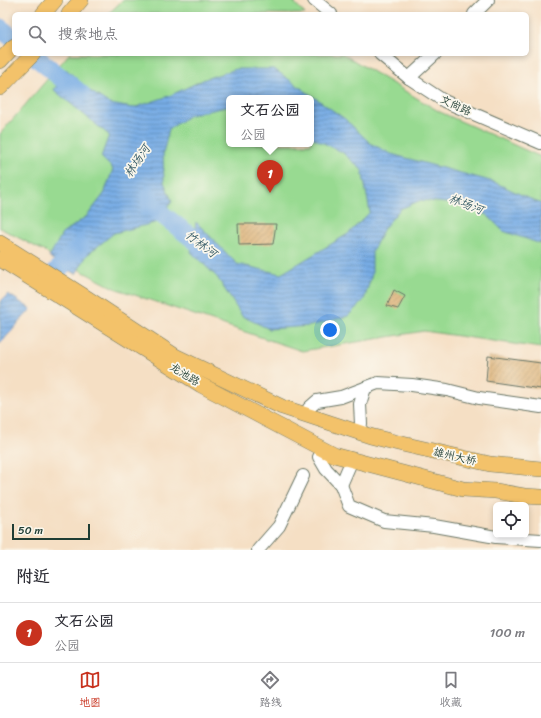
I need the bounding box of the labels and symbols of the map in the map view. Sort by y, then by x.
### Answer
street label: 文尚路 [437,90,475,121]
water label: 林场河 [118,138,157,182]
pin: 1 [257,160,283,193]
water label: 林场河 [445,187,489,221]
water label: 竹林河 [180,224,224,265]
your location [320,320,340,340]
street label: 龙池路 [166,358,204,391]
street label: 雄州大桥 [431,442,478,471]
scale bar [12,522,90,541]

